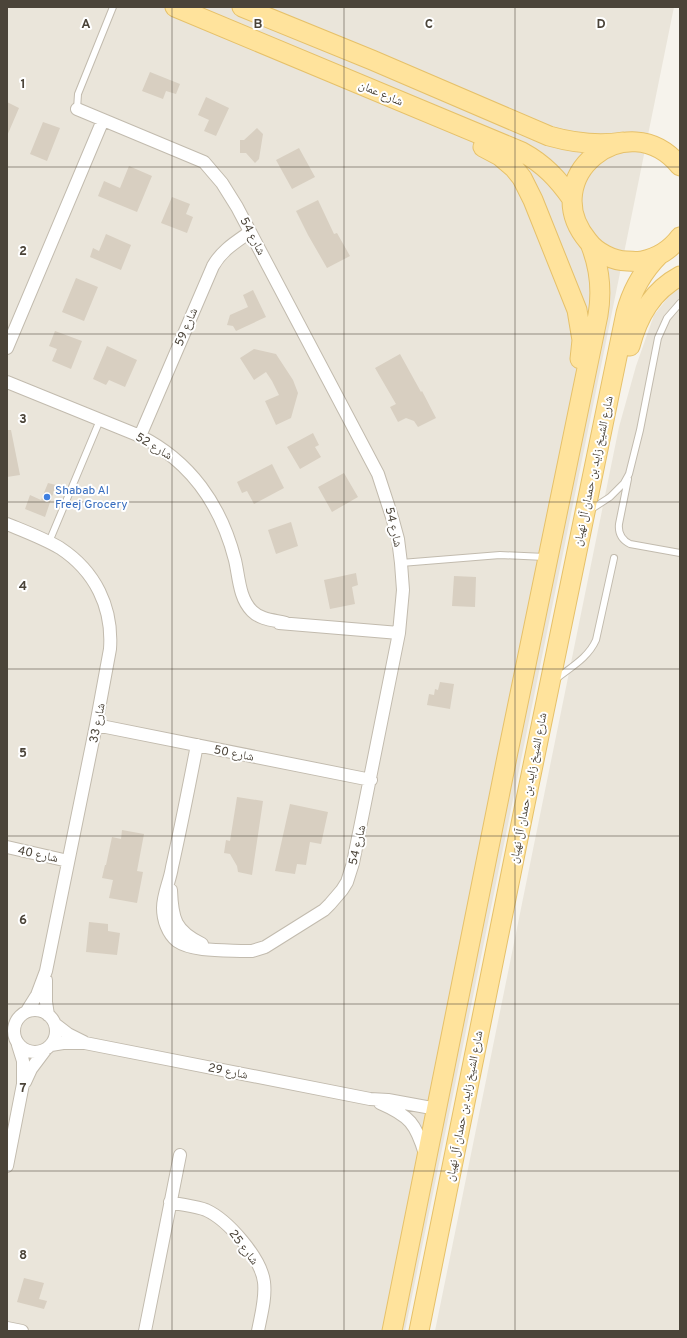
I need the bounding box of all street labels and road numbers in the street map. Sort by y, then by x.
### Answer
street label: شارع عمان [356,77,405,110]
street label: شارع 54 [235,215,269,258]
street label: شارع 59 [172,306,202,349]
street label: شارع الشيخ زايد بن حمدان آل نهيان [570,394,618,548]
street label: شارع 52 [132,430,175,464]
street label: شارع 54 [381,506,405,549]
street label: شارع 33 [86,702,110,744]
street label: شارع الشيخ زايد بن حمدان آل نهيان [506,711,551,865]
street label: شارع 50 [212,742,255,766]
street label: شارع 54 [346,823,370,867]
street label: شارع 40 [16,843,60,867]
street label: شارع الشيخ زايد بن حمدان آل نهيان [442,1029,487,1183]
street label: شارع 29 [207,1060,249,1084]
street label: شارع 25 [225,1227,262,1269]

